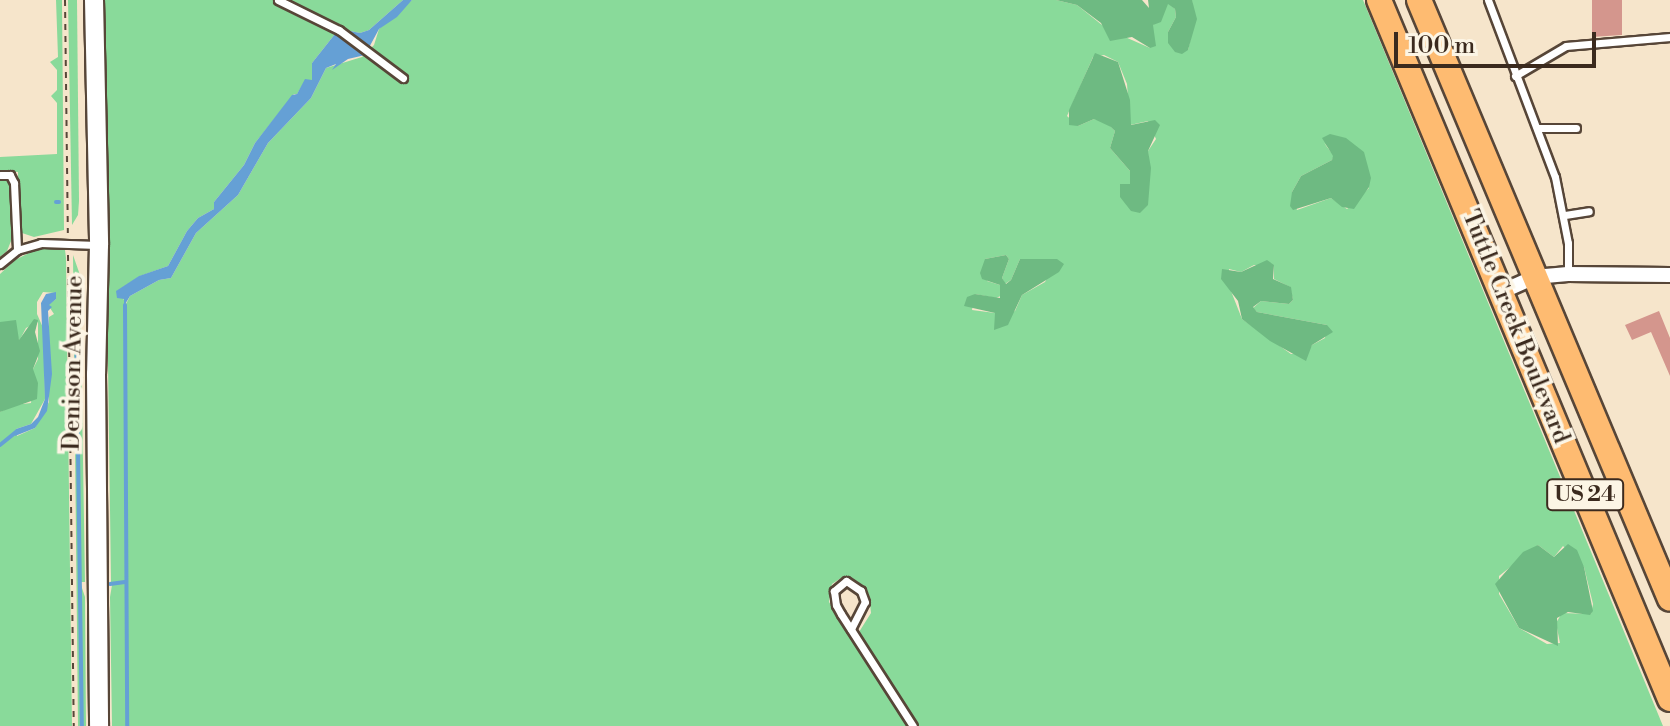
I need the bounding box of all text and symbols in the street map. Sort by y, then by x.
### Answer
scale bar [1398,16,1600,66]
text: 100 m [1408,31,1475,61]
street label: Tuttle Creek Boulevard [1455,206,1575,448]
street label: Denison Avenue [58,275,90,451]
road number: US 24 [1545,477,1625,513]

